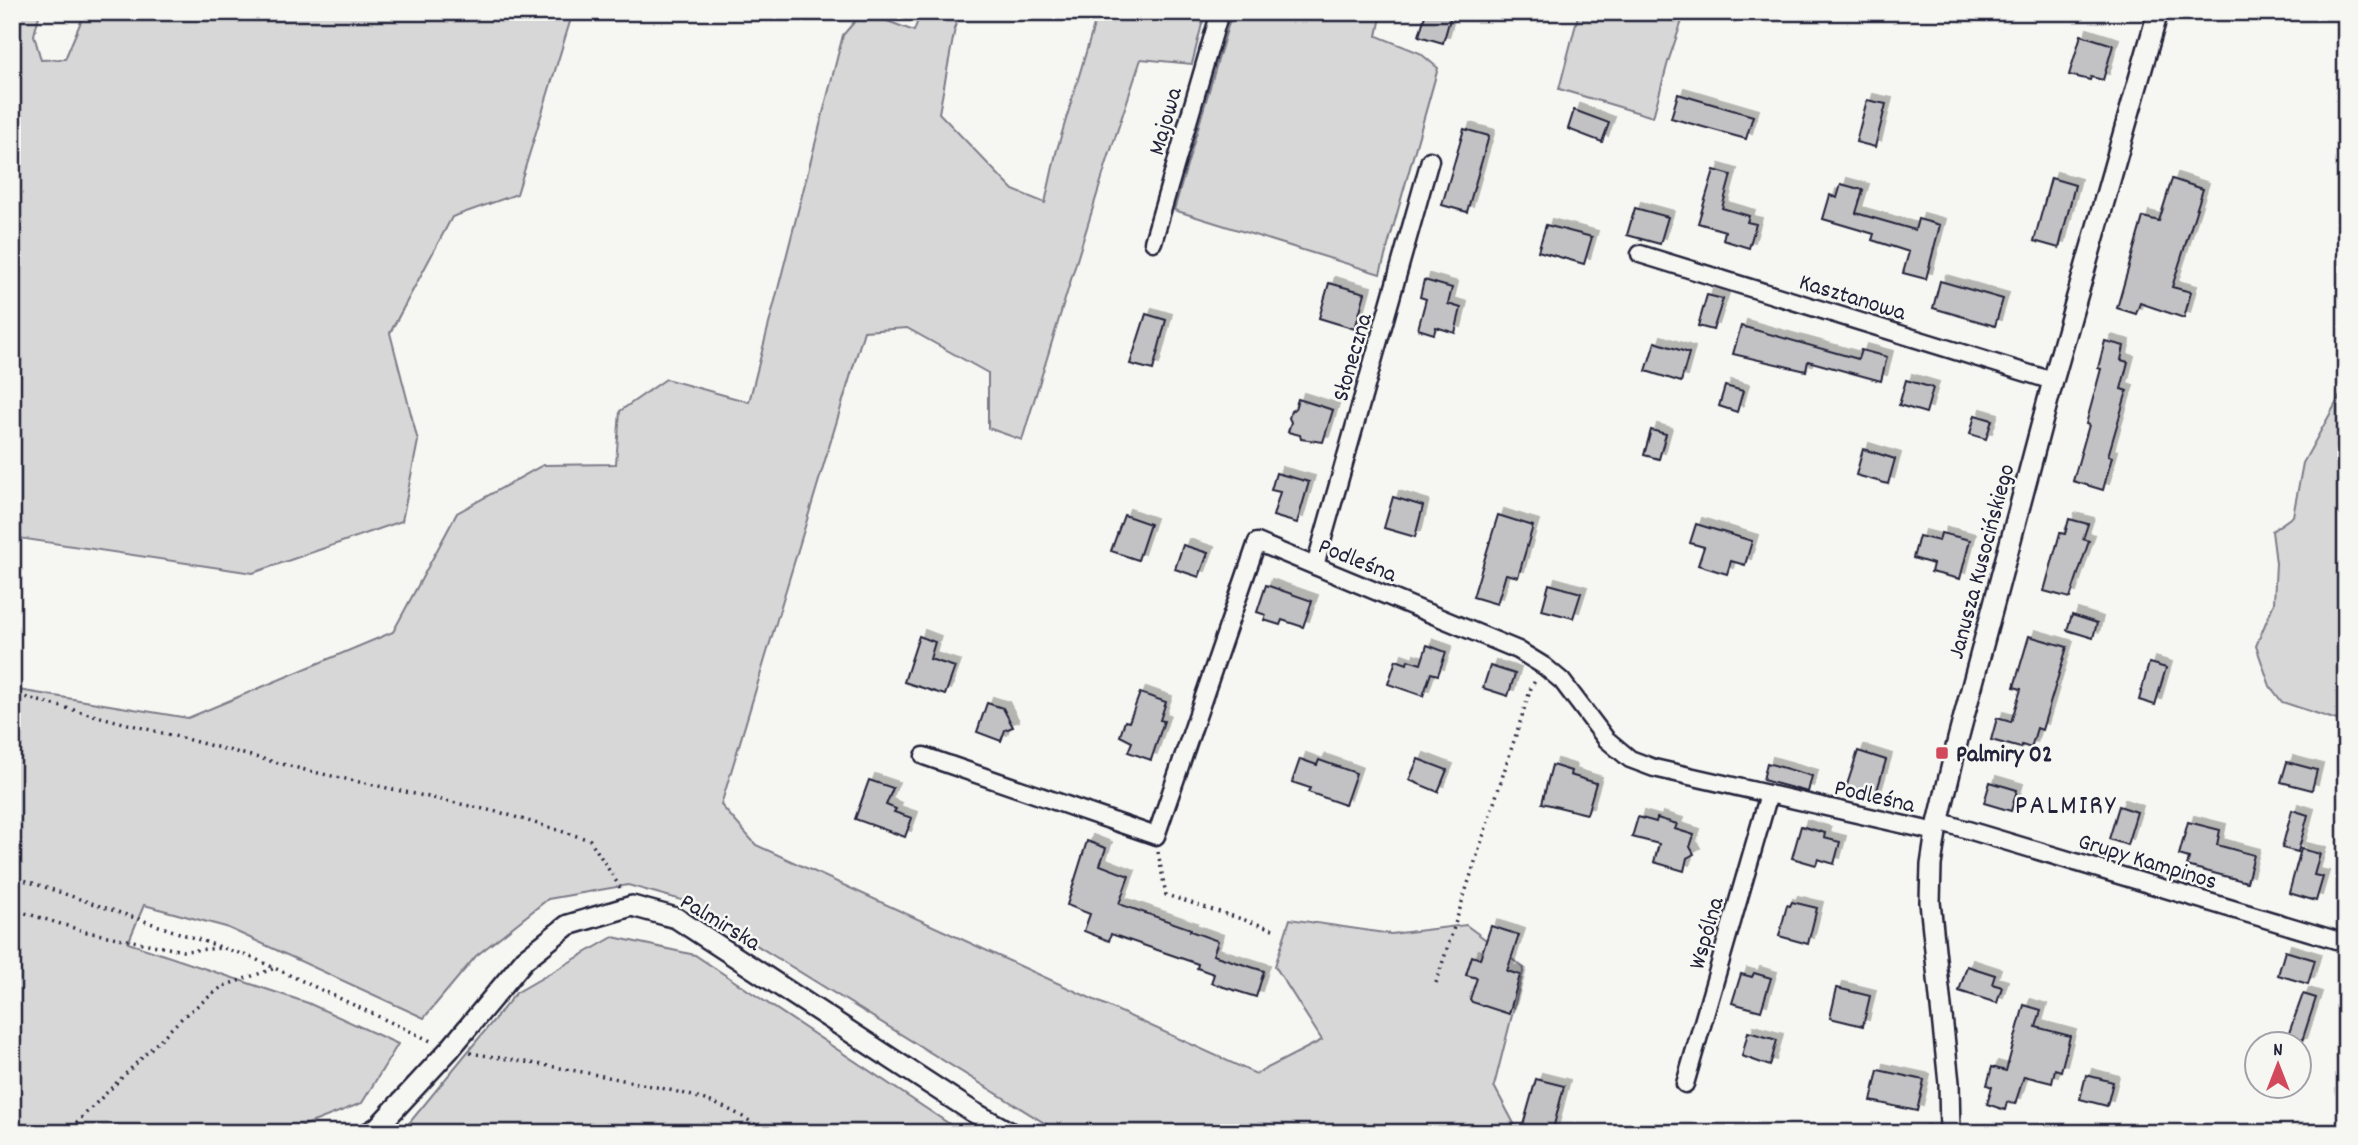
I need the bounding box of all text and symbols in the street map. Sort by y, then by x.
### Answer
street label: Majowa [1141,83,1193,160]
street label: Kasztanowa [1794,267,1910,331]
street label: Słoneczna [1325,309,1383,406]
street label: Janusza Kusocińskiego [1940,460,2025,663]
street label: Podleśna [1313,531,1402,593]
place label: Palmiry 02 [1956,739,2052,773]
marker: Palmiry 02 [1934,745,1950,761]
street label: Podleśna [1831,772,1919,824]
district label: PALMIRY [2015,788,2117,828]
street label: Grupy Kampinos [2073,826,2221,900]
street label: Palmirska [673,886,767,961]
street label: Wspólna [1681,893,1735,974]
north arrow [2242,1030,2312,1100]
text: N [2273,1038,2283,1065]

